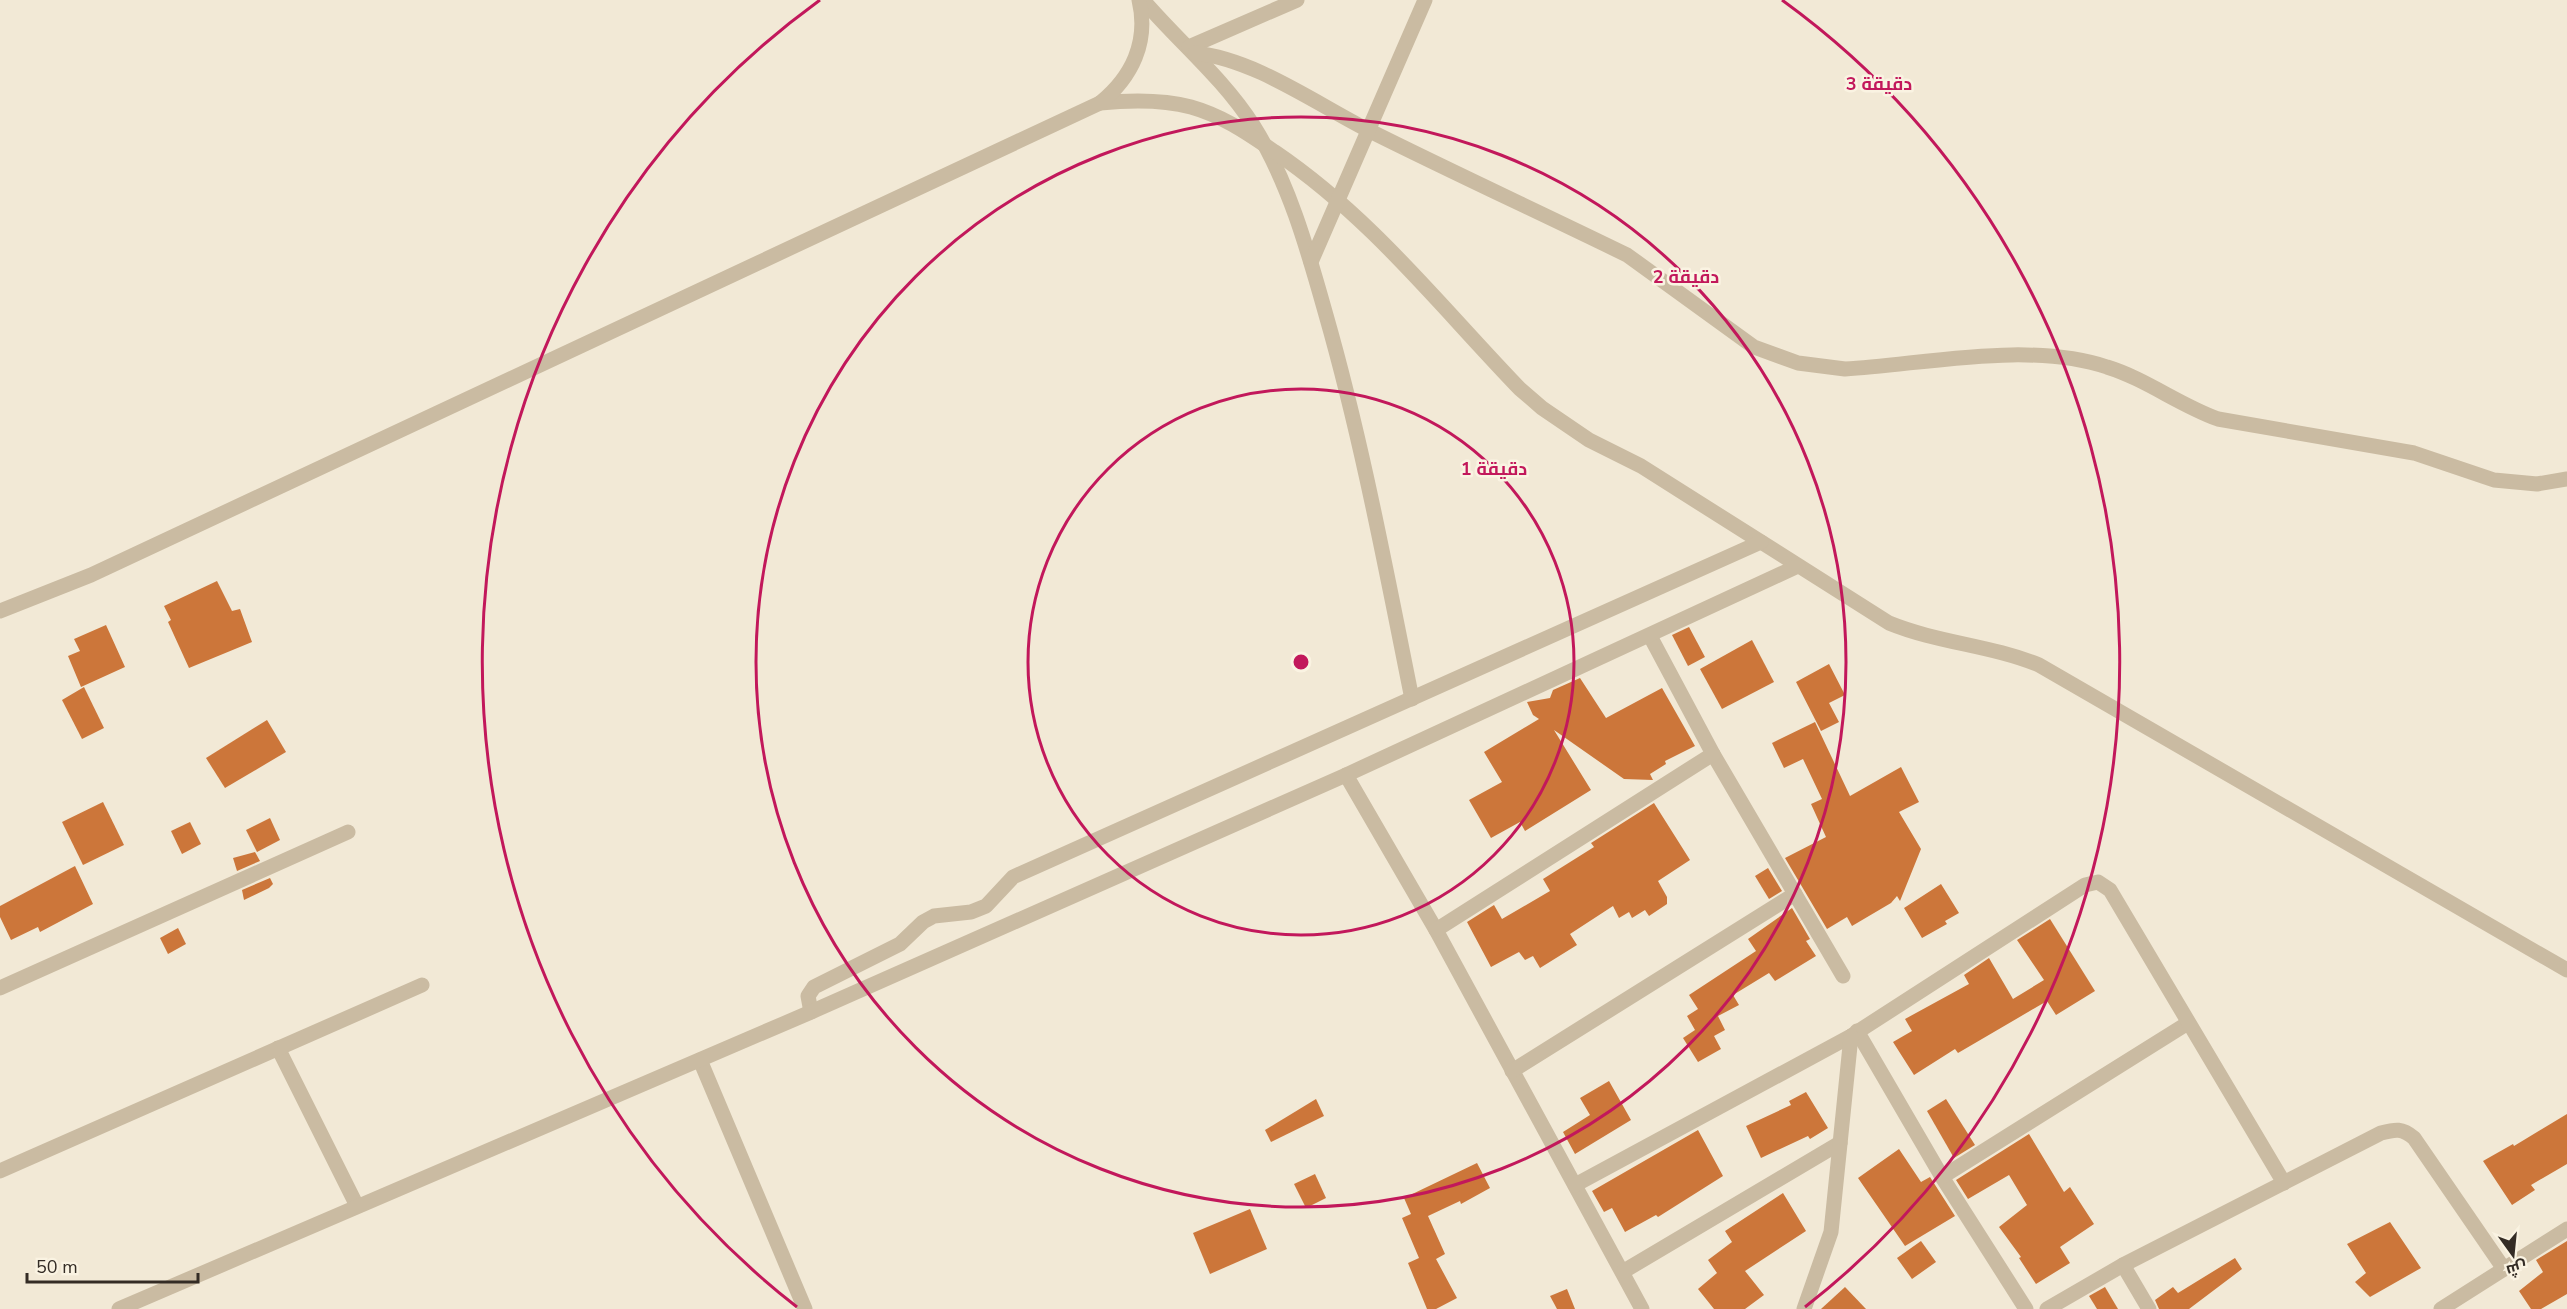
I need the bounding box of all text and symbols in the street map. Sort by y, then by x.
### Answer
text: 3 دقيقة [1846,72,1912,96]
text: 2 دقيقة [1653,265,1719,289]
text: 1 دقيقة [1461,457,1527,481]
centre of rings [1291,652,1311,672]
north arrow [2483,1225,2543,1285]
scale bar [27,1246,198,1284]
text: 50 m [36,1255,78,1279]
text: ش [2504,1255,2529,1282]

